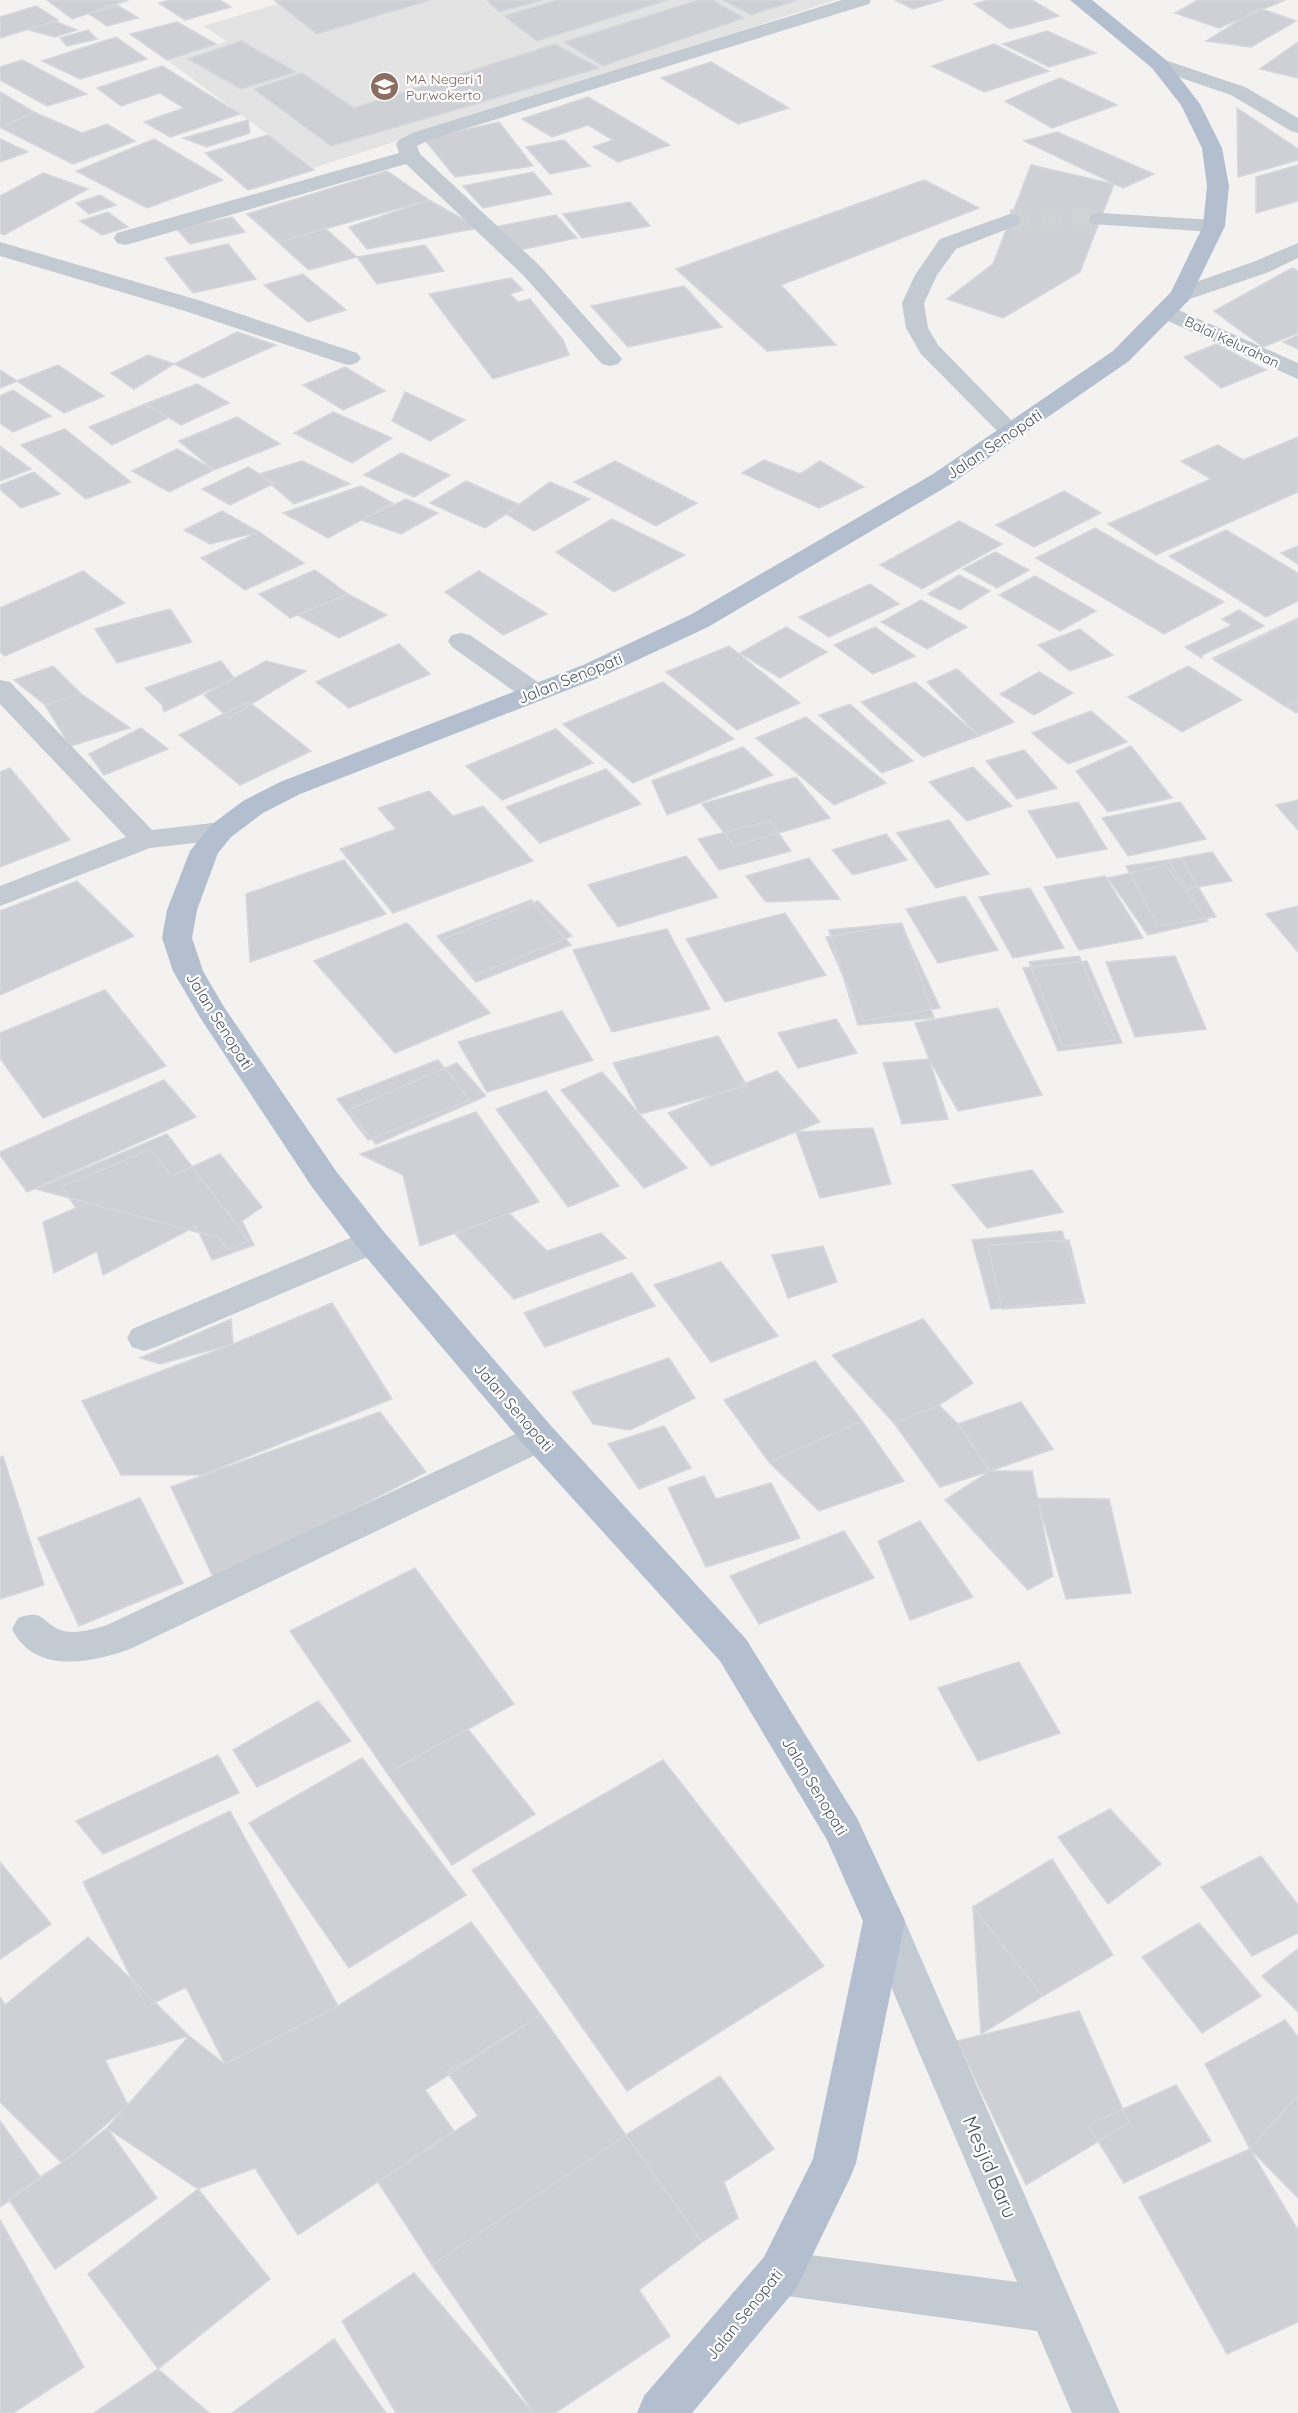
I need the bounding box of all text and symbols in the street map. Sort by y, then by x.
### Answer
place label: MA Negeri 1 Purwokerto [406,70,482,104]
school or university icon: MA Negeri 1 Purwokerto [369,71,401,103]
street label: Balai Kelurahan [1182,312,1282,372]
street label: Jalan Senopati [942,405,1046,483]
street label: Jalan Senopati [515,648,625,708]
street label: Jalan Senopati [182,969,258,1073]
street label: Jalan Senopati [470,1359,558,1455]
street label: Jalan Senopati [778,1733,852,1839]
street label: Mesjid Baru [958,2112,1023,2222]
street label: Jalan Senopati [701,2265,787,2363]

